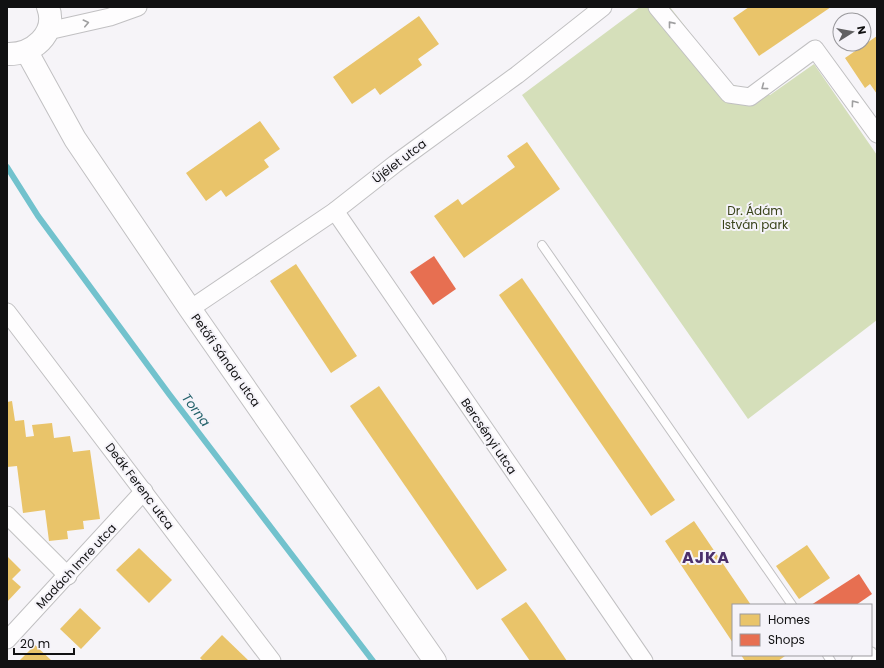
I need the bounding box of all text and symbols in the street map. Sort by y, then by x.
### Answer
north arrow [832,12,872,52]
one-way arrow [83,19,89,27]
one-way arrow [669,21,676,28]
text: N [853,25,870,36]
one-way arrow [761,82,768,90]
one-way arrow [851,100,859,107]
street label: Újélet utca [368,135,430,187]
park label: Dr. Ádám István park [722,202,789,233]
street label: Petőfi Sándor utca [187,310,265,410]
water label: Torna [177,389,215,431]
street label: Bercsényi utca [457,395,521,477]
street label: Deák Ferenc utca [102,439,178,533]
street label: Madách Imre utca [32,520,120,612]
district label: AJKA [682,546,730,569]
legend [732,604,872,656]
text: Homes [768,611,810,628]
scale bar [14,630,74,656]
text: Shops [768,631,805,648]
text: 20 m [20,635,50,652]

